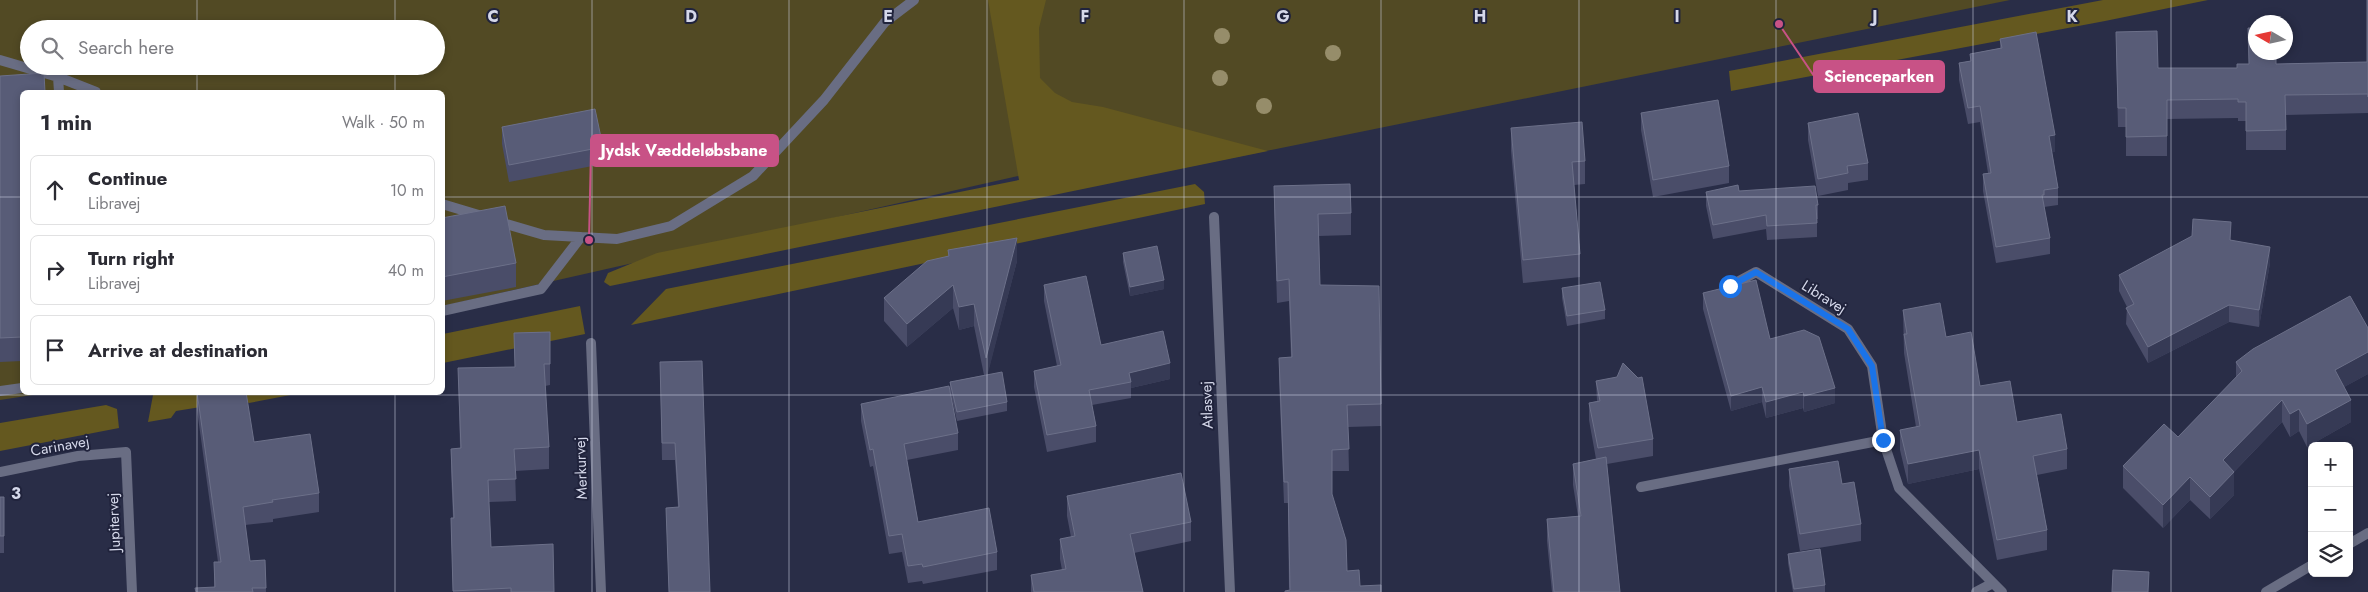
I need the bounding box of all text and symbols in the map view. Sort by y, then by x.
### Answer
text: C [487,5,499,28]
text: D [685,5,697,28]
text: E [883,5,893,28]
text: F [1081,5,1089,28]
text: G [1276,5,1290,28]
text: H [1474,5,1486,28]
text: I [1674,5,1680,28]
text: J [1869,5,1878,28]
text: K [2066,5,2078,28]
north arrow [2248,15,2293,60]
search box [20,20,445,75]
icon: search [38,34,66,62]
text: Search here [78,34,174,61]
callout: Scienceparken [1814,61,1944,92]
text: Scienceparken [1824,65,1934,88]
text: 1 min [40,108,92,138]
text: Walk · 50 m [342,111,425,134]
callout: Jydsk Væddeløbsbane [591,135,778,166]
text: Jydsk Væddeløbsbane [598,139,767,162]
text: Continue [88,165,167,192]
icon: ahead [41,176,69,204]
text: 10 m [390,179,424,202]
text: Libravej [88,192,141,215]
text: Turn right [88,245,174,272]
icon: right [41,256,69,284]
text: 40 m [388,259,424,282]
text: Libravej [88,272,141,295]
route start [1719,275,1742,298]
street label: Libravej [1797,275,1851,319]
icon: arrive [41,336,69,364]
text: Arrive at destination [88,337,268,364]
street label: Atlasvej [1195,381,1219,429]
route end [1872,429,1895,452]
street label: Carinavej [29,430,91,462]
street label: Merkurvej [569,436,593,500]
map controls [2308,442,2353,577]
button: + [2308,442,2353,487]
text: 3 [11,482,21,505]
button: − [2308,487,2353,532]
street label: Jupitervej [102,492,126,554]
button: layers [2308,532,2353,577]

